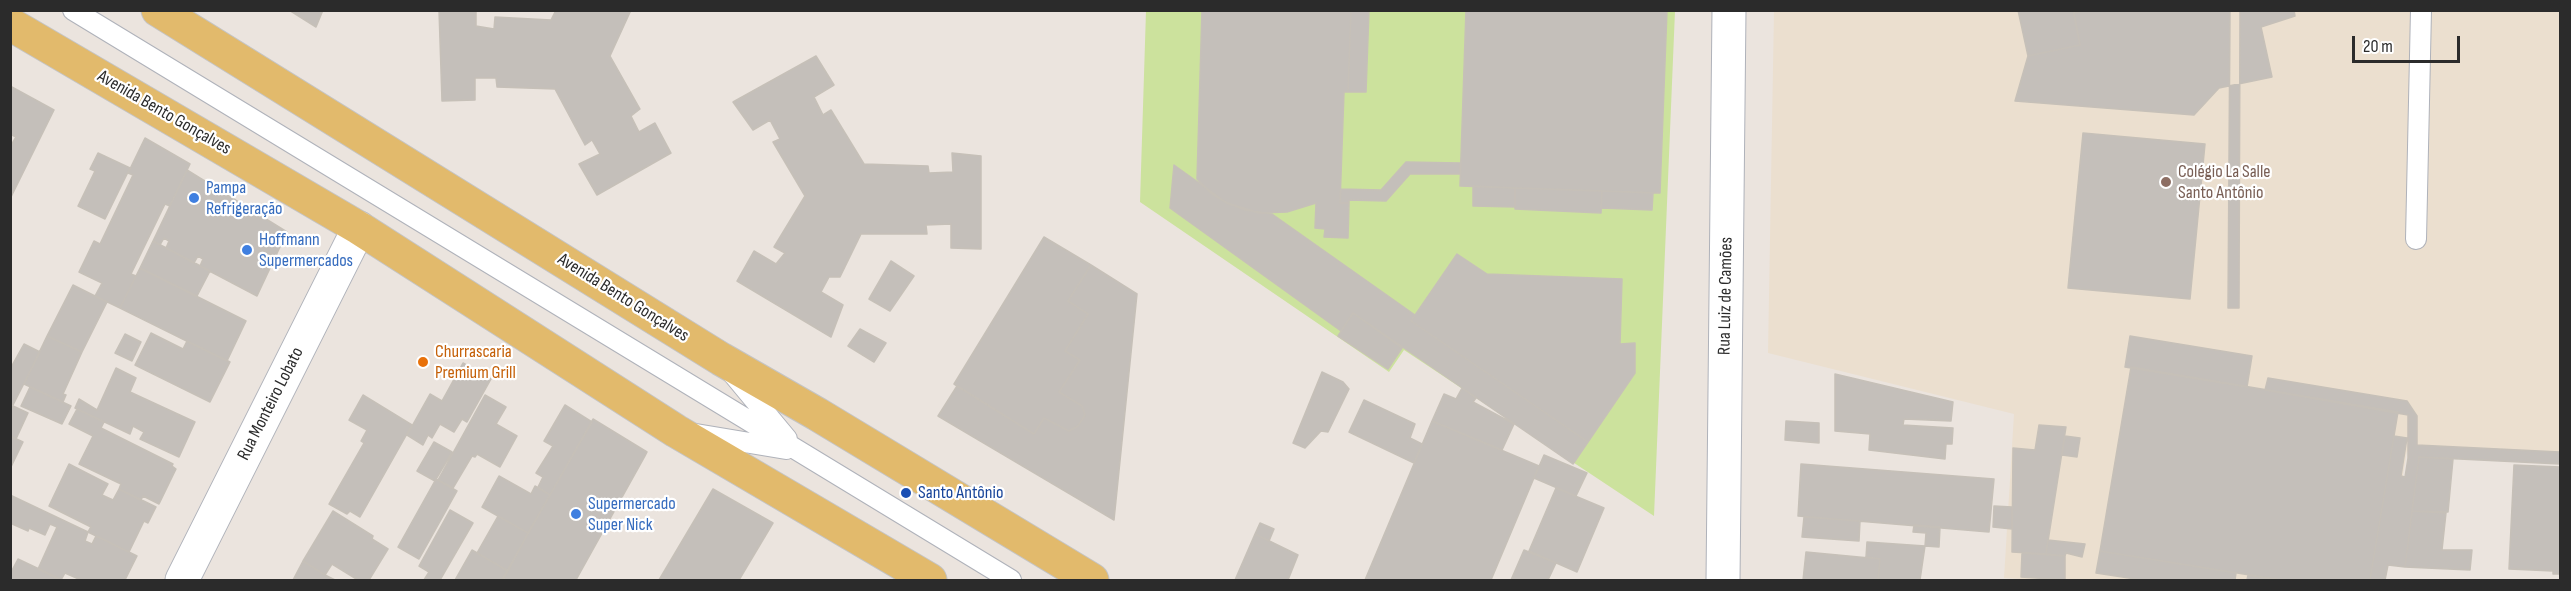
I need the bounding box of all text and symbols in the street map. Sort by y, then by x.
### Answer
scale bar [2355,24,2463,62]
text: 20 m [2363,36,2393,57]
street label: Avenida Bento Gonçalves [93,66,235,160]
place label: Colégio La Salle Santo Antônio [2178,161,2271,204]
marker: Colégio La Salle Santo Antônio [2159,175,2173,189]
place label: Pampa Refrigeração [206,177,283,219]
marker: Pampa Refrigeração [187,191,201,205]
place label: Hoffmann Supermercados [259,229,353,272]
street label: Rua Luiz de Camões [1714,237,1738,355]
marker: Hoffmann Supermercados [240,243,254,257]
street label: Avenida Bento Gonçalves [553,249,693,347]
place label: Churrascaria Premium Grill [435,341,516,384]
street label: Rua Monteiro Lobato [233,344,309,464]
marker: Churrascaria Premium Grill [416,355,430,369]
place label: Santo Antônio [918,482,1003,504]
marker: Santo Antônio [899,486,913,500]
place label: Supermercado Super Nick [588,493,676,536]
marker: Supermercado Super Nick [569,507,583,521]

